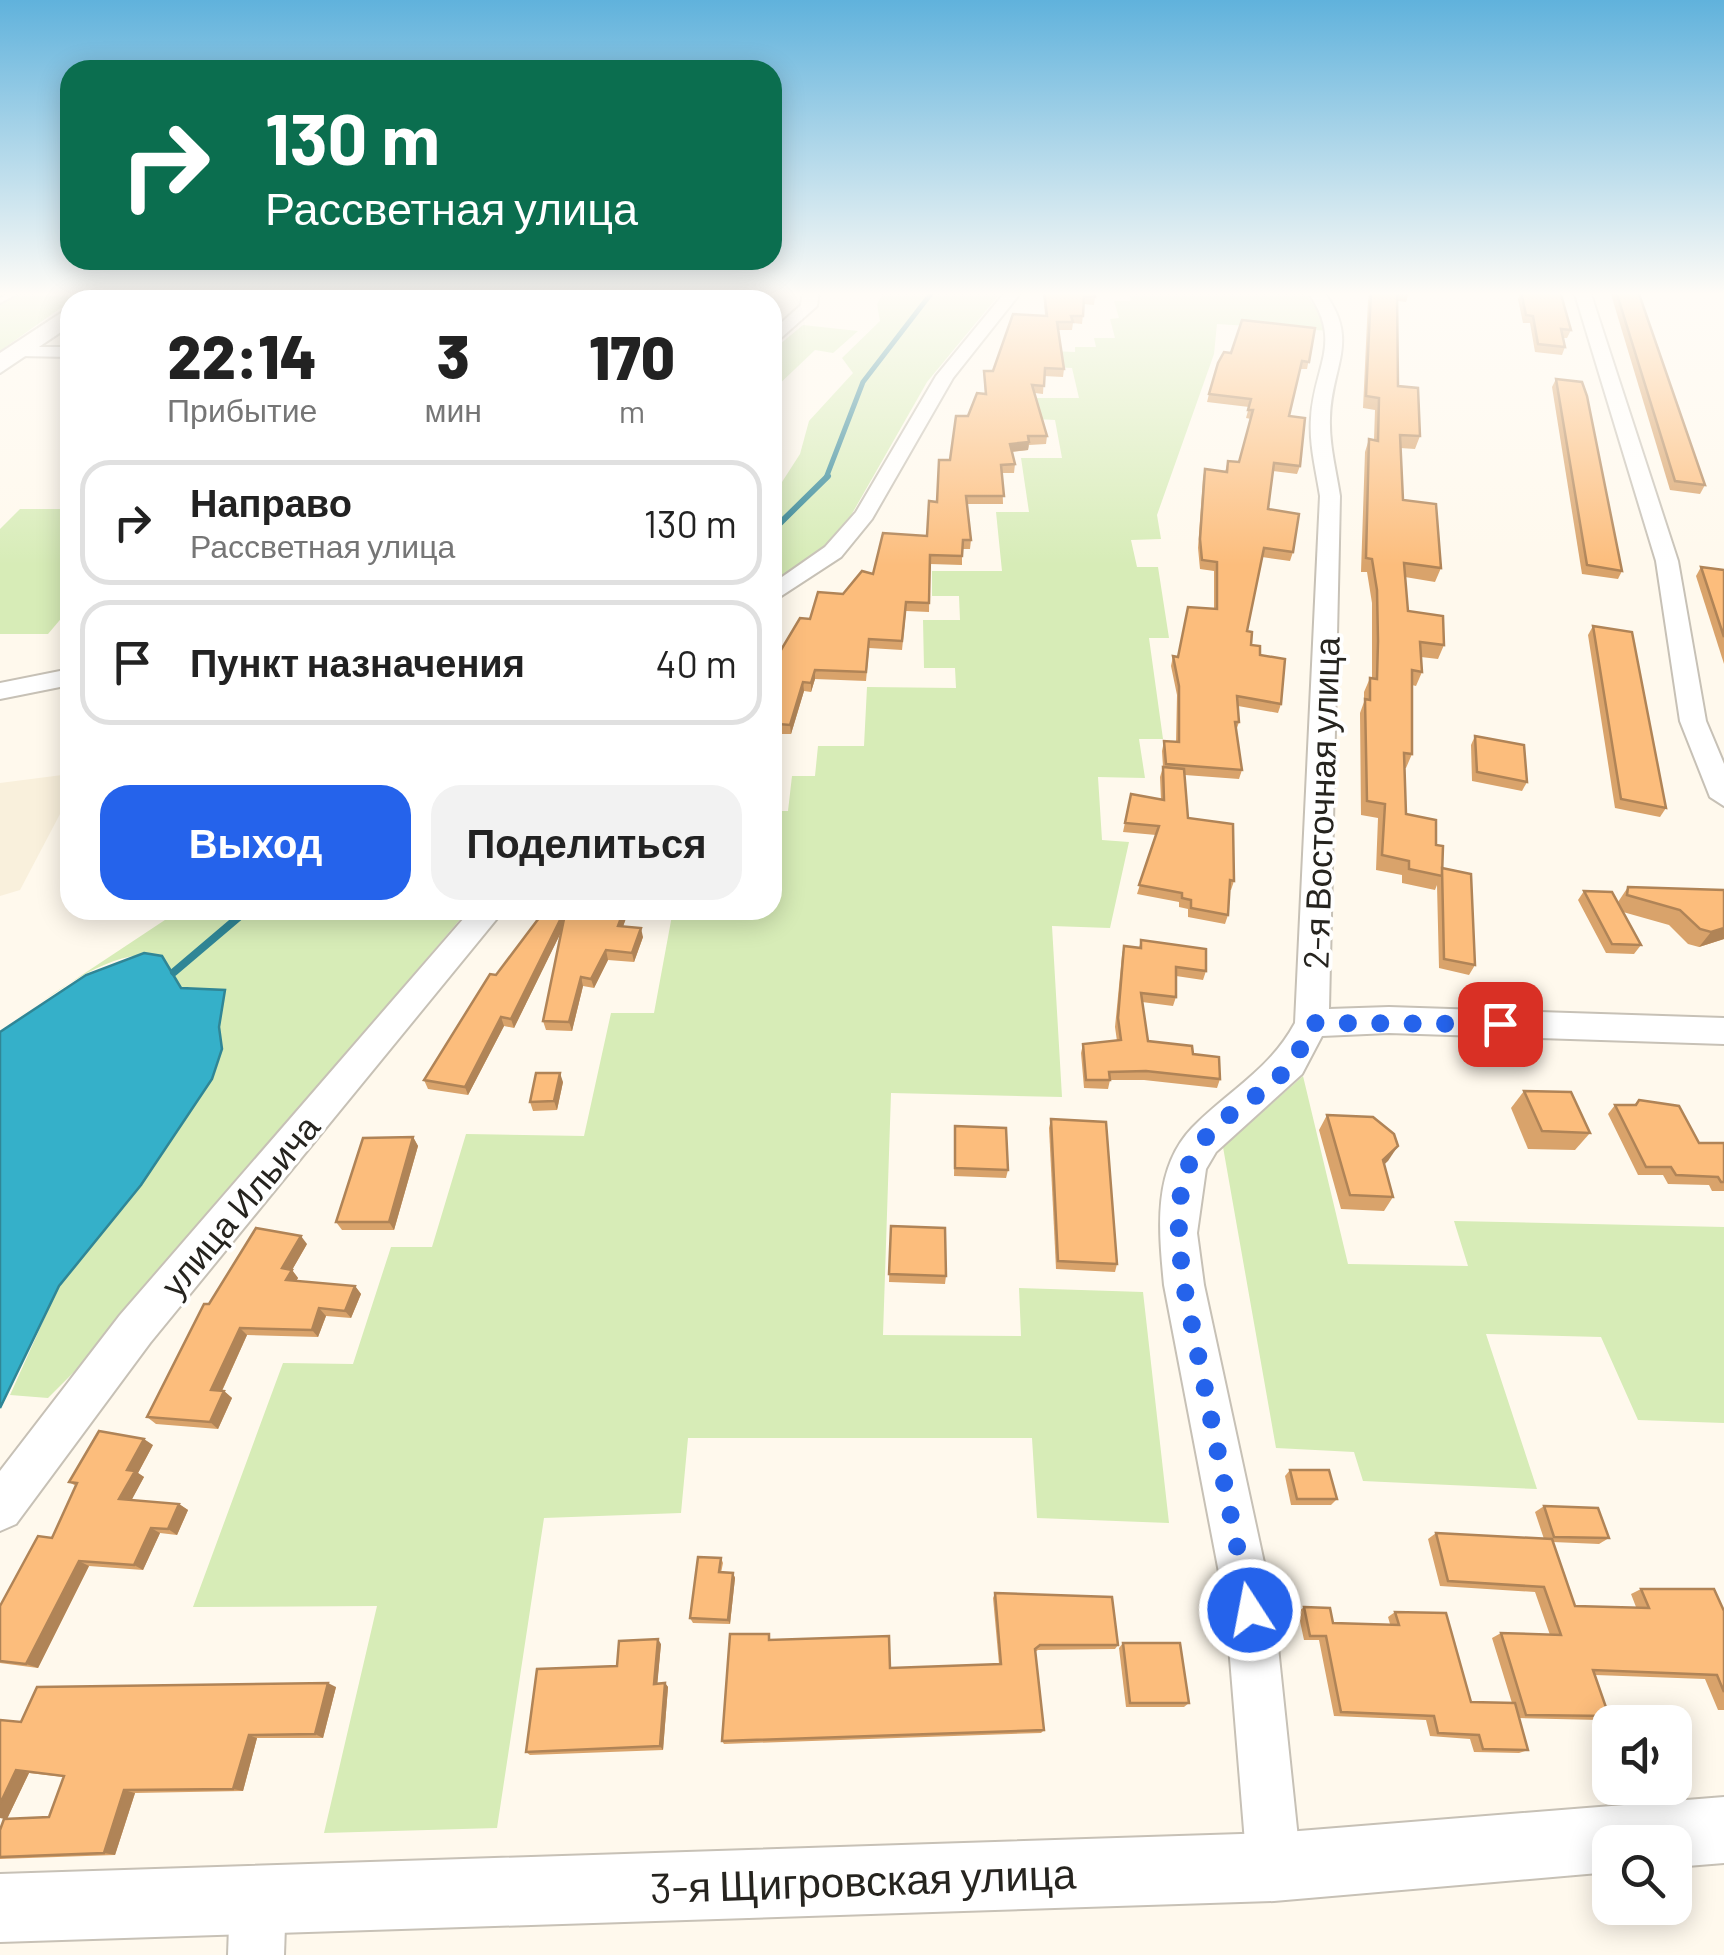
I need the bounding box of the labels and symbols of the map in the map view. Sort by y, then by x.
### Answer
street label: 2-я Восточная улица [1293,636,1347,970]
pin [1458,982,1543,1067]
street label: улица Ильича [151,1105,328,1304]
position arrow [1198,1558,1302,1662]
street label: 3-я Щигровская улица [649,1847,1078,1912]

